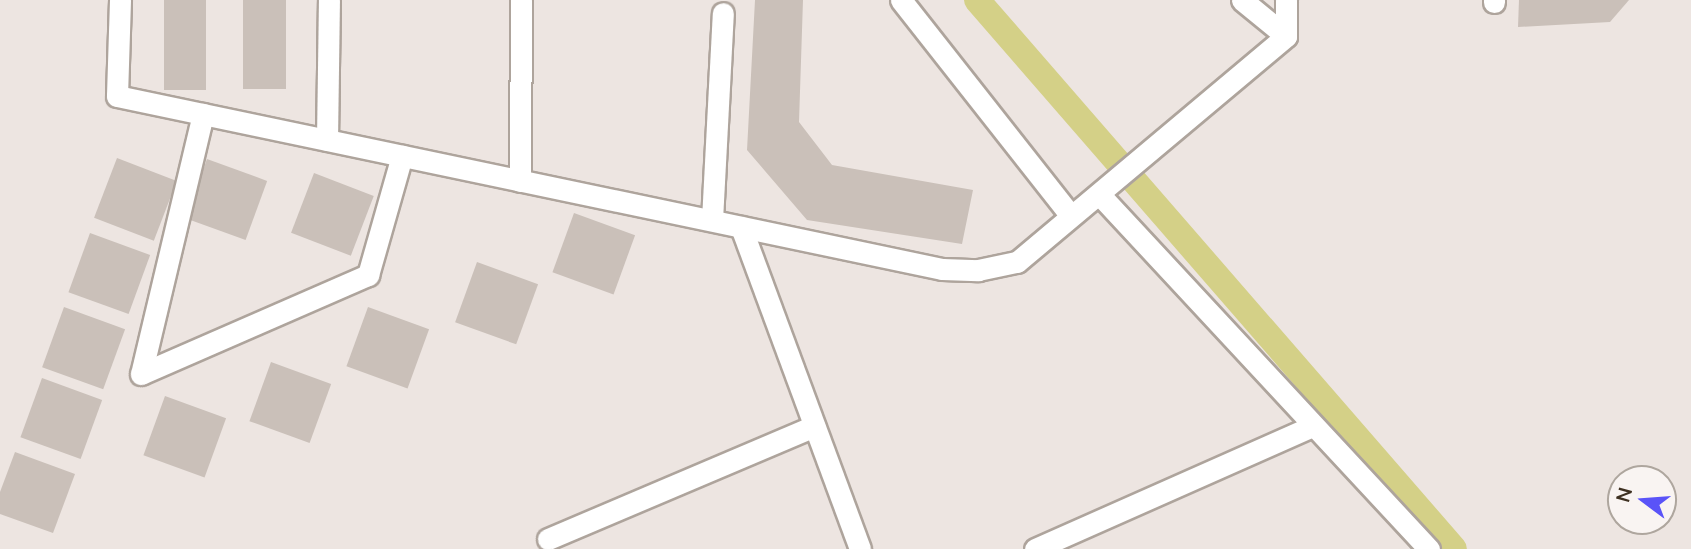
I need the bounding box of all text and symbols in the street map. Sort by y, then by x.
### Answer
north arrow [1607,465,1677,535]
text: N [1610,485,1637,505]

